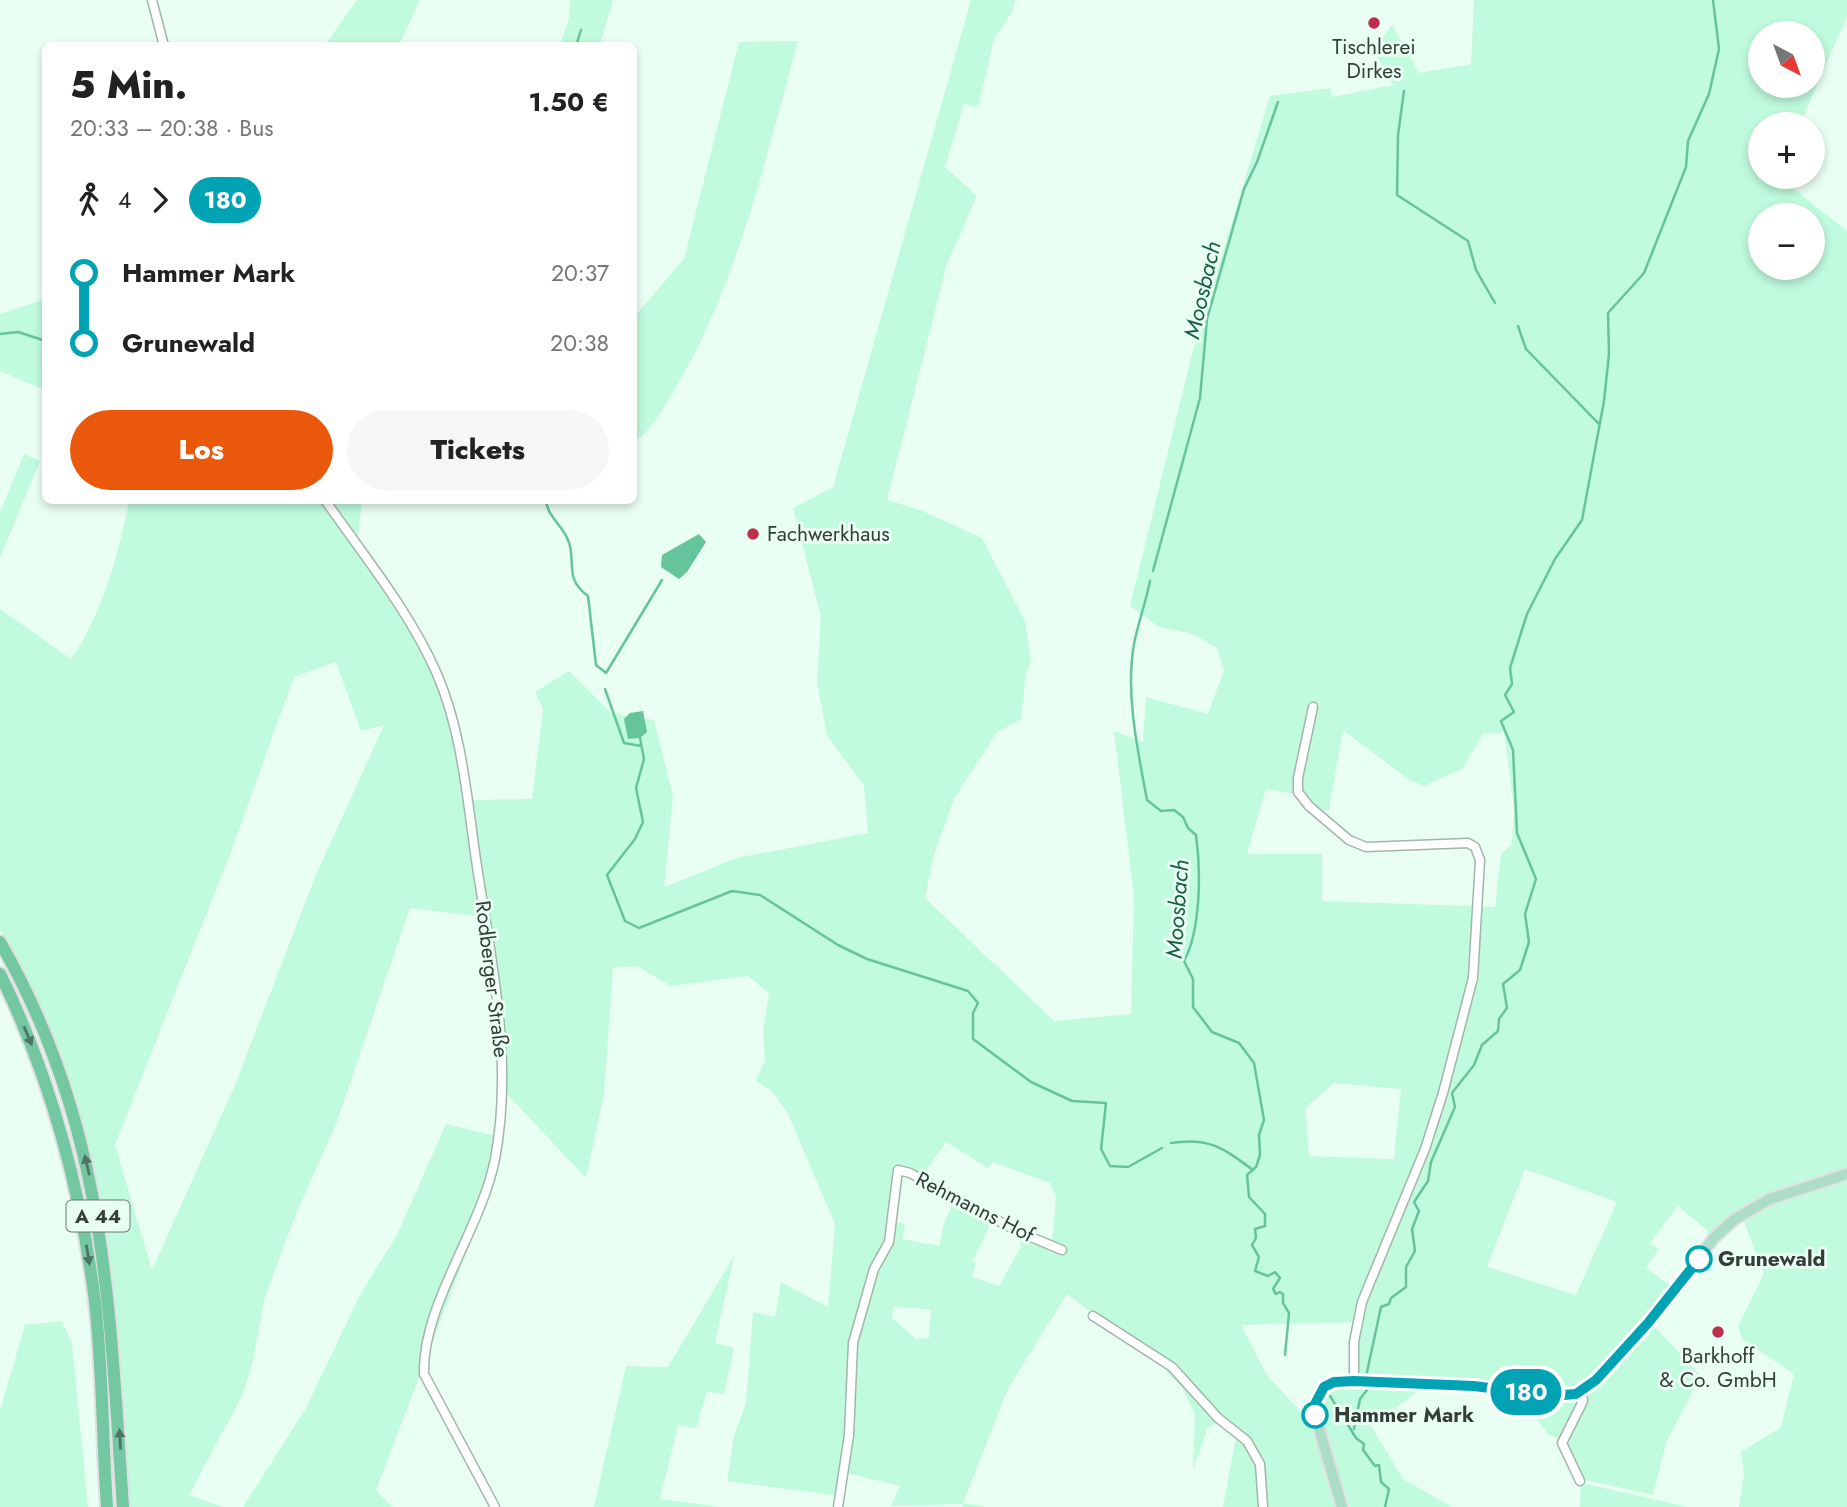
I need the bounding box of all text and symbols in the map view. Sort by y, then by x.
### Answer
marker: Tischlerei Dirkes [1366,15,1382,31]
north arrow [1748,21,1825,98]
map controls [1748,21,1825,280]
place label: Tischlerei Dirkes [1332,32,1416,86]
text: 5 Min. [70,57,187,112]
text: 1.50 € [529,83,609,121]
text: 20:33 – 20:38 · Bus [70,111,274,145]
button: + [1748,112,1825,189]
icon: walk [70,181,108,219]
icon: forward [141,181,179,219]
text: 180 [203,182,247,217]
text: 4 [118,183,131,217]
button: − [1748,203,1825,280]
water label: Moosbach [1174,238,1230,342]
text: Hammer Mark [122,254,295,292]
text: 20:37 [551,256,609,290]
text: Grunewald [122,324,255,362]
text: 20:38 [550,326,609,360]
button: Los [70,410,333,490]
button: Tickets [347,410,609,490]
place label: Fachwerkhaus [767,519,890,549]
marker: Fachwerkhaus [745,526,761,542]
water label: Moosbach [1157,858,1197,960]
street label: Rodberger Straße [468,899,517,1059]
one-way arrow [23,1026,34,1047]
one-way arrow [81,1154,92,1176]
street label: Rehmanns Hof [911,1164,1040,1250]
road number: A 44 [66,1200,130,1232]
one-way arrow [83,1244,94,1266]
place label: Grunewald [1718,1244,1826,1274]
marker: Grunewald [1686,1246,1712,1272]
marker: Barkhoff & Co. GmbH [1710,1324,1726,1340]
place label: Barkhoff & Co. GmbH [1659,1341,1777,1395]
line badge: 180 [1486,1369,1566,1415]
text: 180 [1504,1374,1548,1409]
place label: Hammer Mark [1334,1400,1474,1430]
marker: Hammer Mark [1302,1402,1328,1428]
one-way arrow [114,1428,125,1450]

